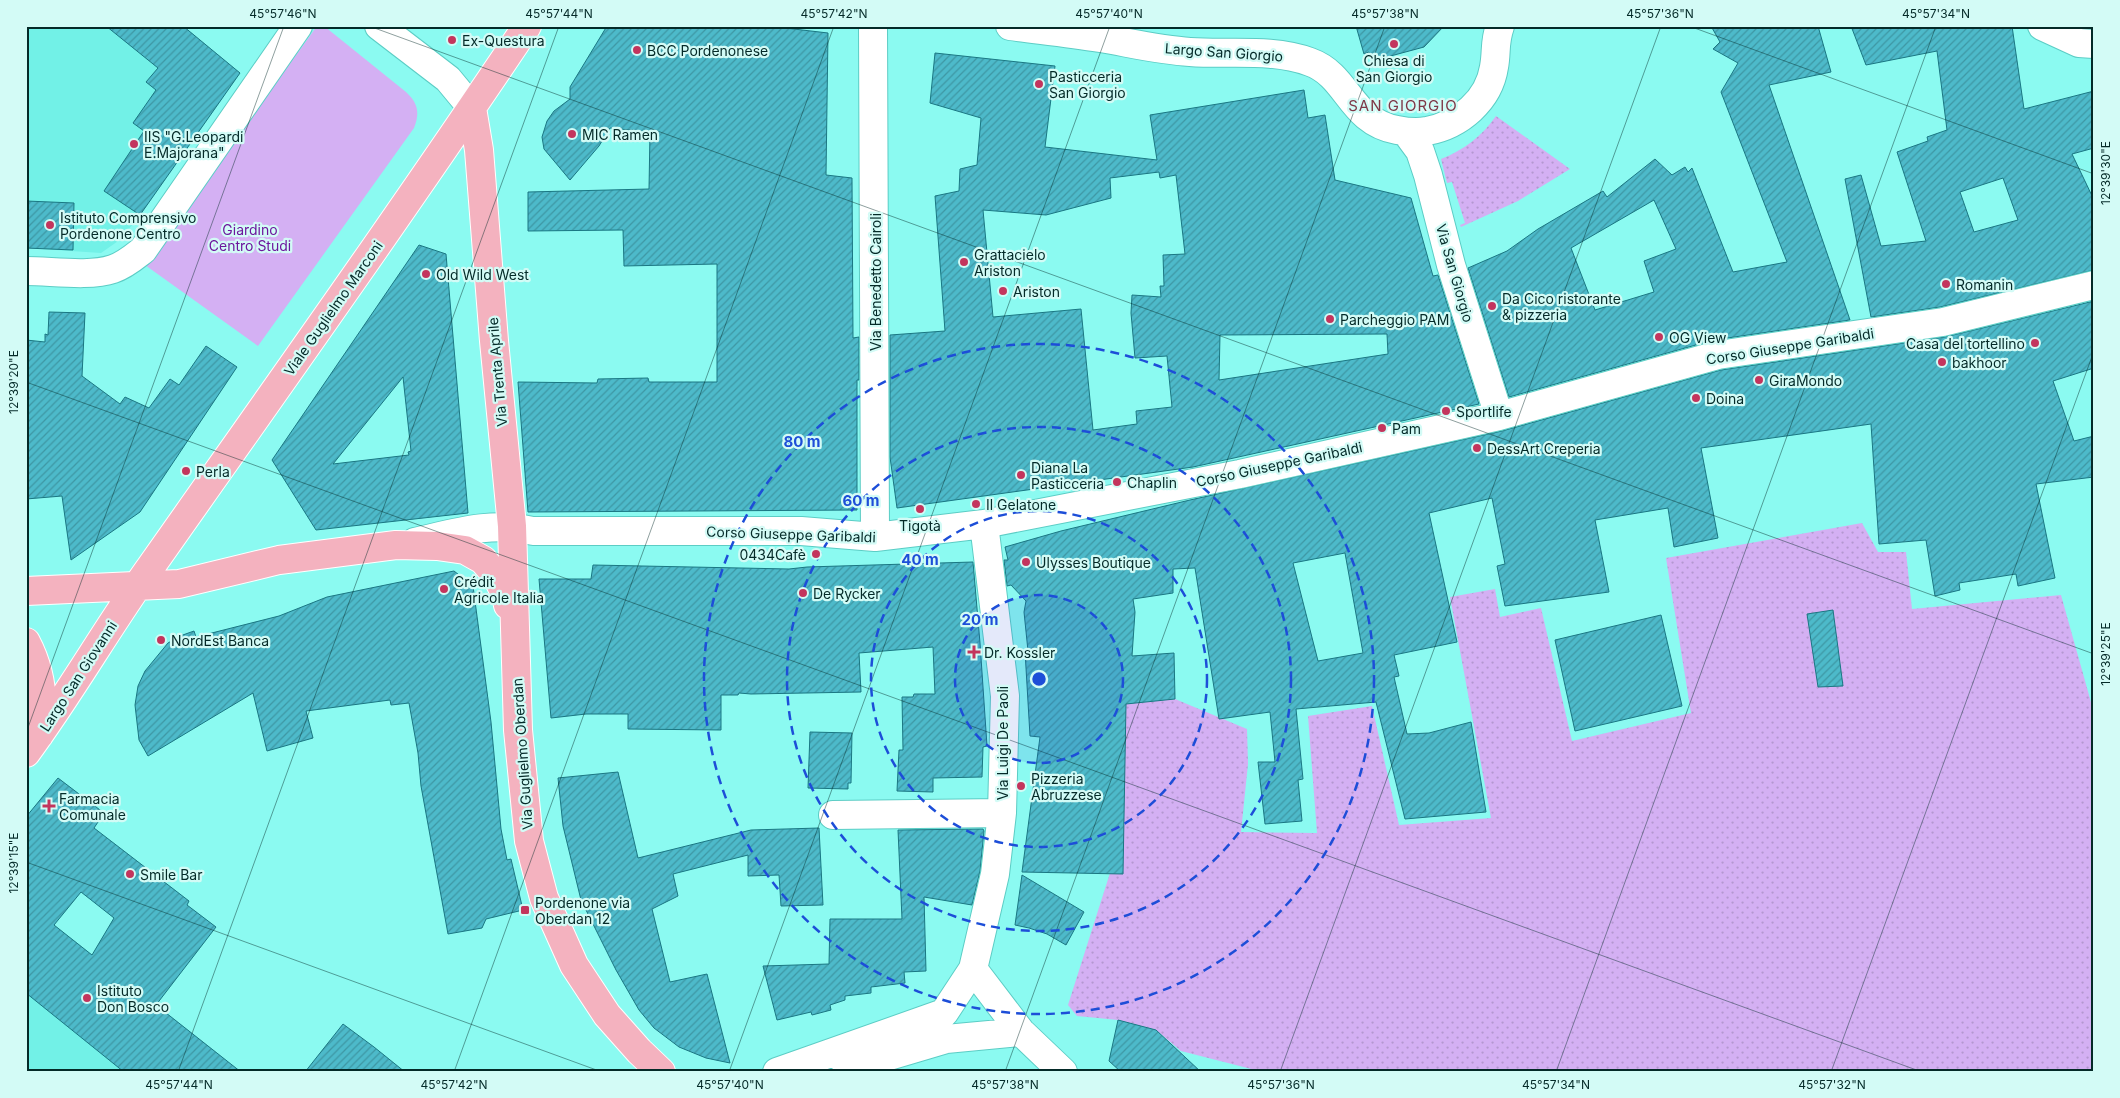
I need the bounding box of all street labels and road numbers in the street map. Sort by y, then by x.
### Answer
street label: Largo San Giorgio [1164,39,1284,65]
street label: Via Benedetto Cairoli [867,213,884,351]
street label: Via San Giorgio [1433,222,1477,324]
street label: Viale Guglielmo Marconi [280,237,386,379]
street label: Via Trenta Aprile [484,317,510,427]
street label: Corso Giuseppe Garibaldi [1705,324,1875,368]
street label: Corso Giuseppe Garibaldi [1194,438,1364,490]
street label: Corso Giuseppe Garibaldi [706,523,876,545]
street label: Largo San Giovanni [36,618,120,734]
street label: Via Guglielmo Oberdan [508,677,536,831]
street label: Via Luigi De Paoli [994,686,1011,800]

